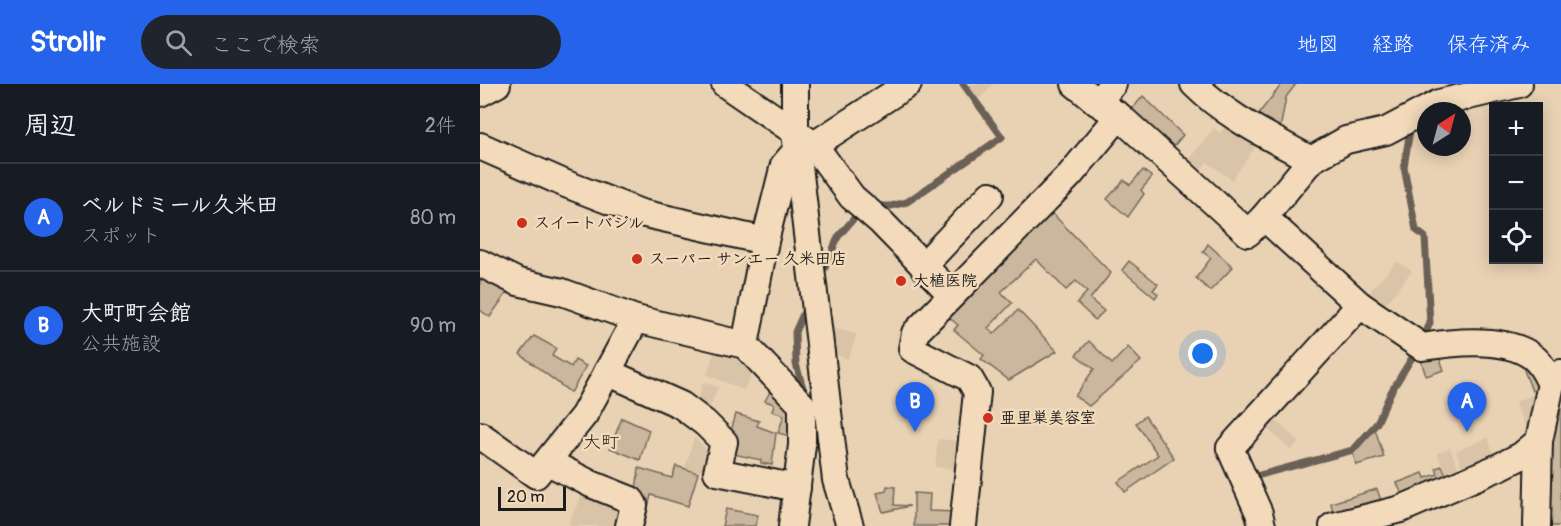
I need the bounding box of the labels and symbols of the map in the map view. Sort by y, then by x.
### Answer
north arrow [1417,102,1471,156]
place label: スイートバジル [534,213,645,233]
marker: スイートバジル [515,216,529,230]
place label: スーパー サンエー 久米田店 [649,249,847,269]
marker: スーパー サンエー 久米田店 [630,252,644,266]
place label: 大植医院 [913,271,977,291]
marker: 大植医院 [894,274,908,288]
your location [1188,339,1217,368]
pin: B [896,382,934,432]
pin: A [1448,382,1486,432]
place label: 亜里巣美容室 [1000,408,1096,428]
marker: 亜里巣美容室 [981,411,995,425]
district label: 大町 [583,431,619,454]
scale bar [498,484,566,512]

